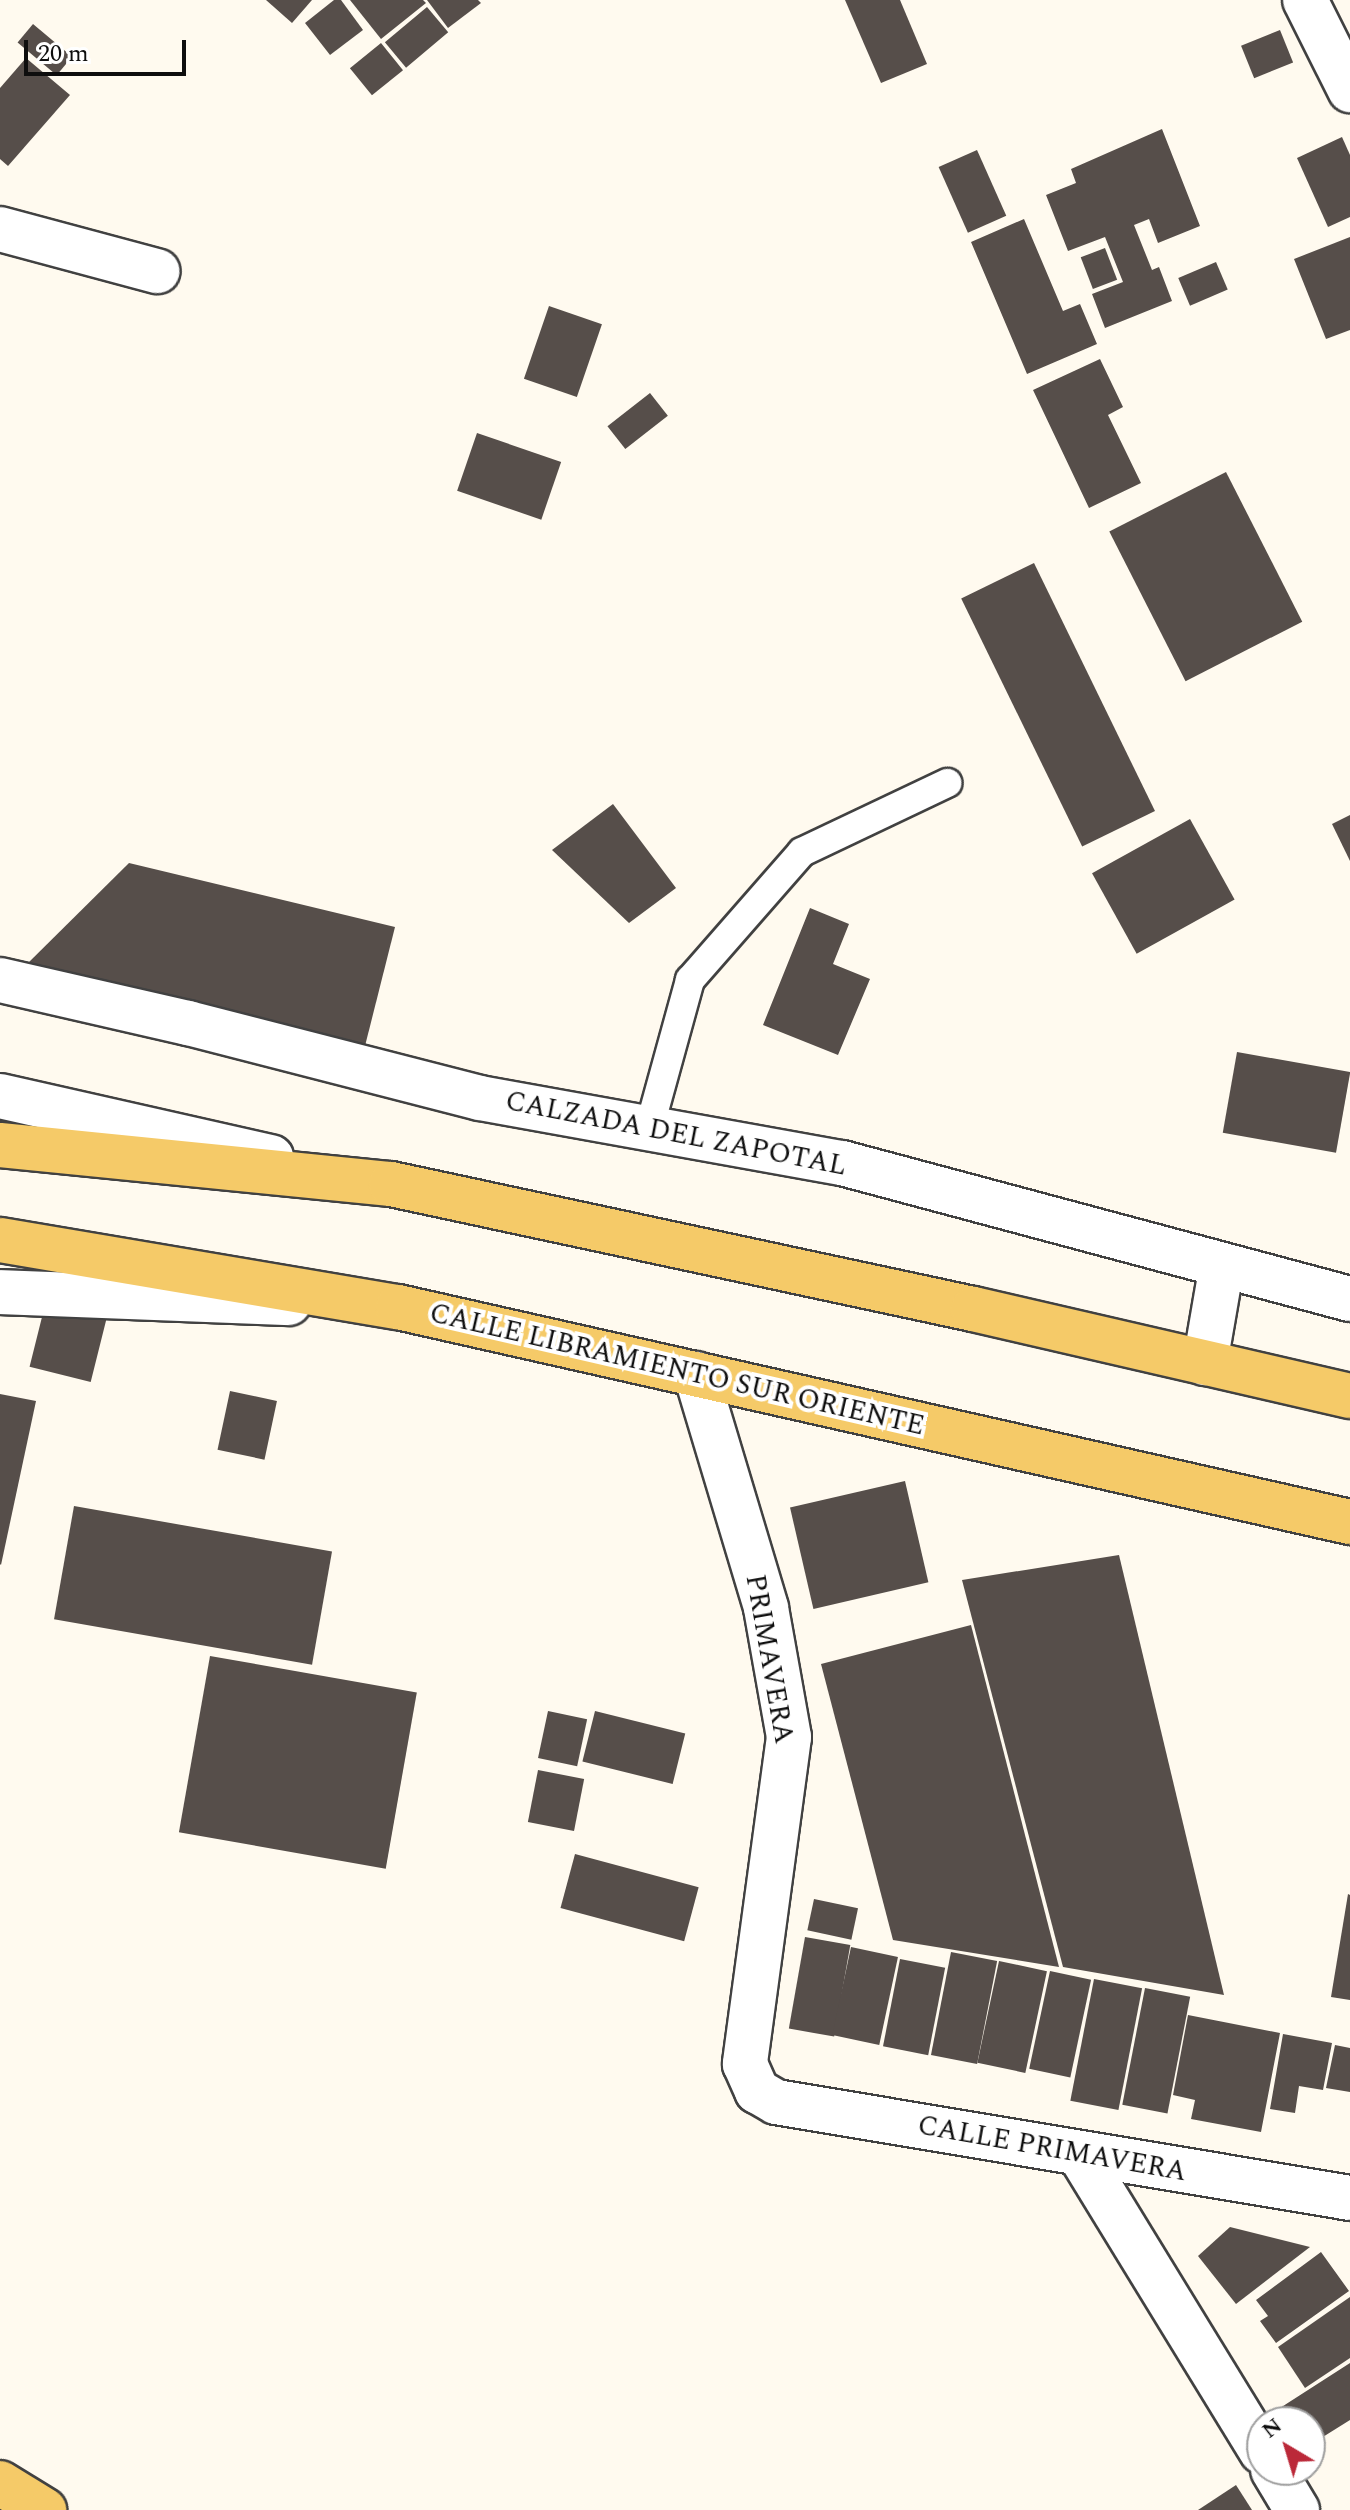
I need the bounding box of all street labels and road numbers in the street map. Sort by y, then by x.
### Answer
street label: CALZADA DEL ZAPOTAL [503,1084,849,1184]
street label: CALLE LIBRAMIENTO SUR ORIENTE [426,1297,928,1443]
street label: PRIMAVERA [738,1572,800,1746]
street label: CALLE PRIMAVERA [915,2109,1189,2189]

